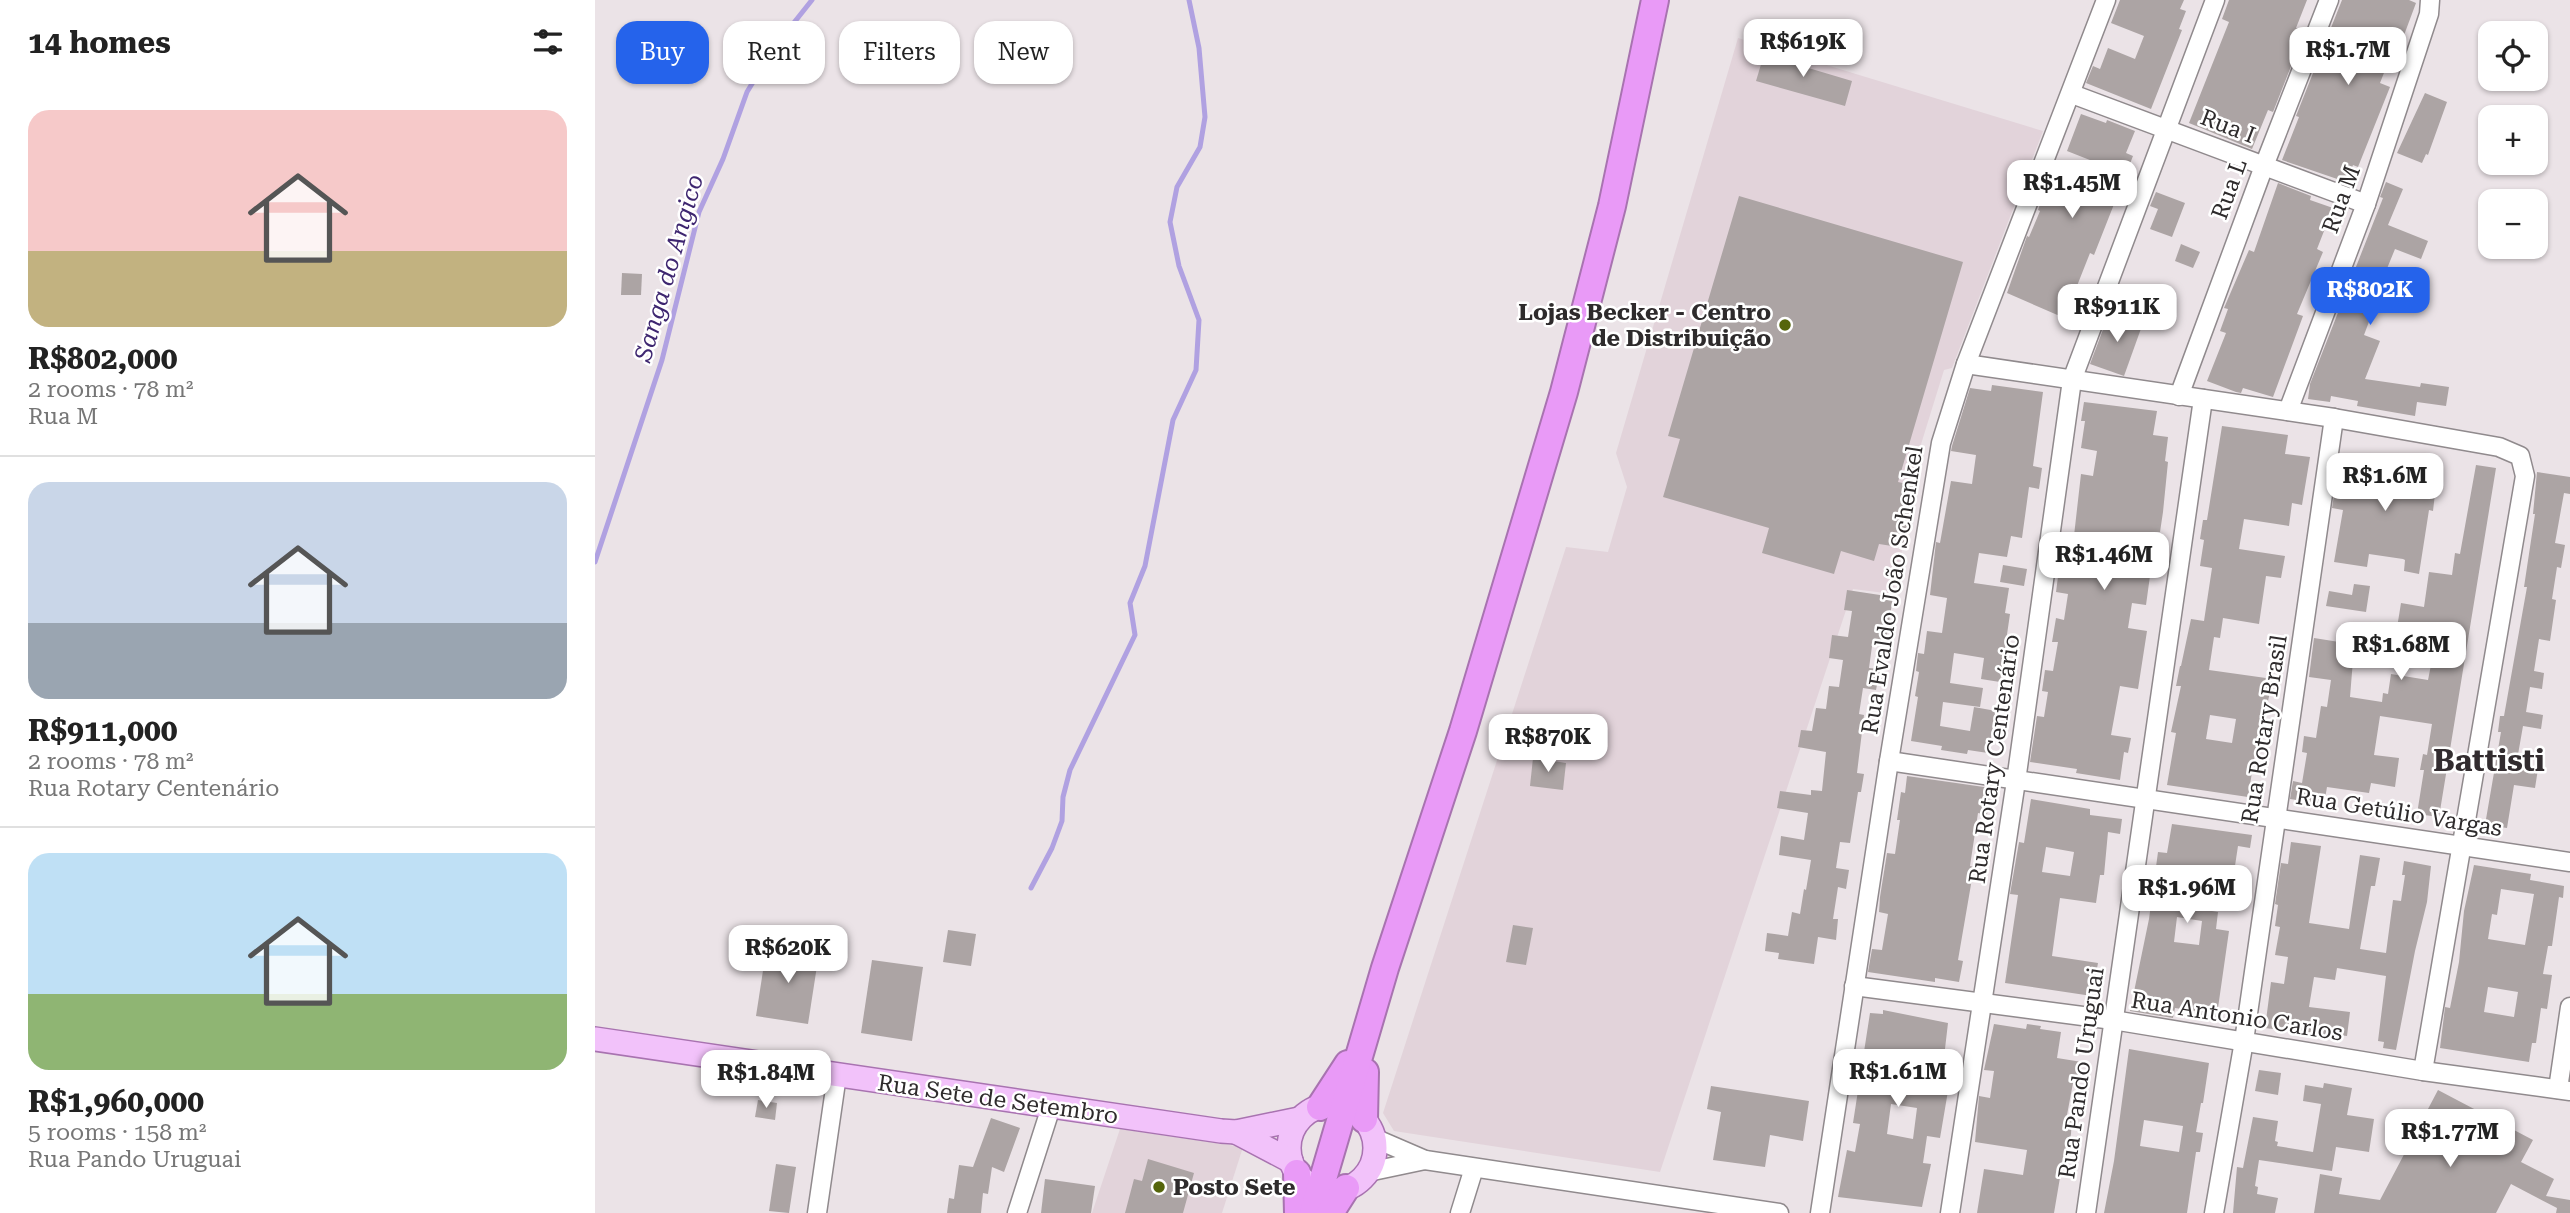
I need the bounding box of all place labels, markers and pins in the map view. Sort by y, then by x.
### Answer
pin: R$619K [1746,20,1860,79]
pin: R$1.7M [2291,28,2405,87]
pin: R$1.45M [2007,160,2137,220]
pin: R$802K [2313,268,2427,327]
pin: R$911K [2060,284,2174,344]
place label: Lojas Becker - Centro de Distribuição [1518,299,1771,352]
marker: Lojas Becker - Centro de Distribuição [1777,317,1793,333]
pin: R$1.6M [2328,454,2442,513]
pin: R$1.46M [2039,532,2169,592]
pin: R$1.68M [2336,622,2466,682]
pin: R$870K [1491,714,1605,774]
pin: R$1.96M [2122,866,2252,925]
pin: R$620K [731,926,845,985]
pin: R$1.84M [701,1050,831,1110]
pin: R$1.61M [1833,1050,1963,1109]
pin: R$1.77M [2385,1110,2515,1169]
place label: Posto Sete [1173,1174,1296,1201]
marker: Posto Sete [1151,1179,1167,1195]

